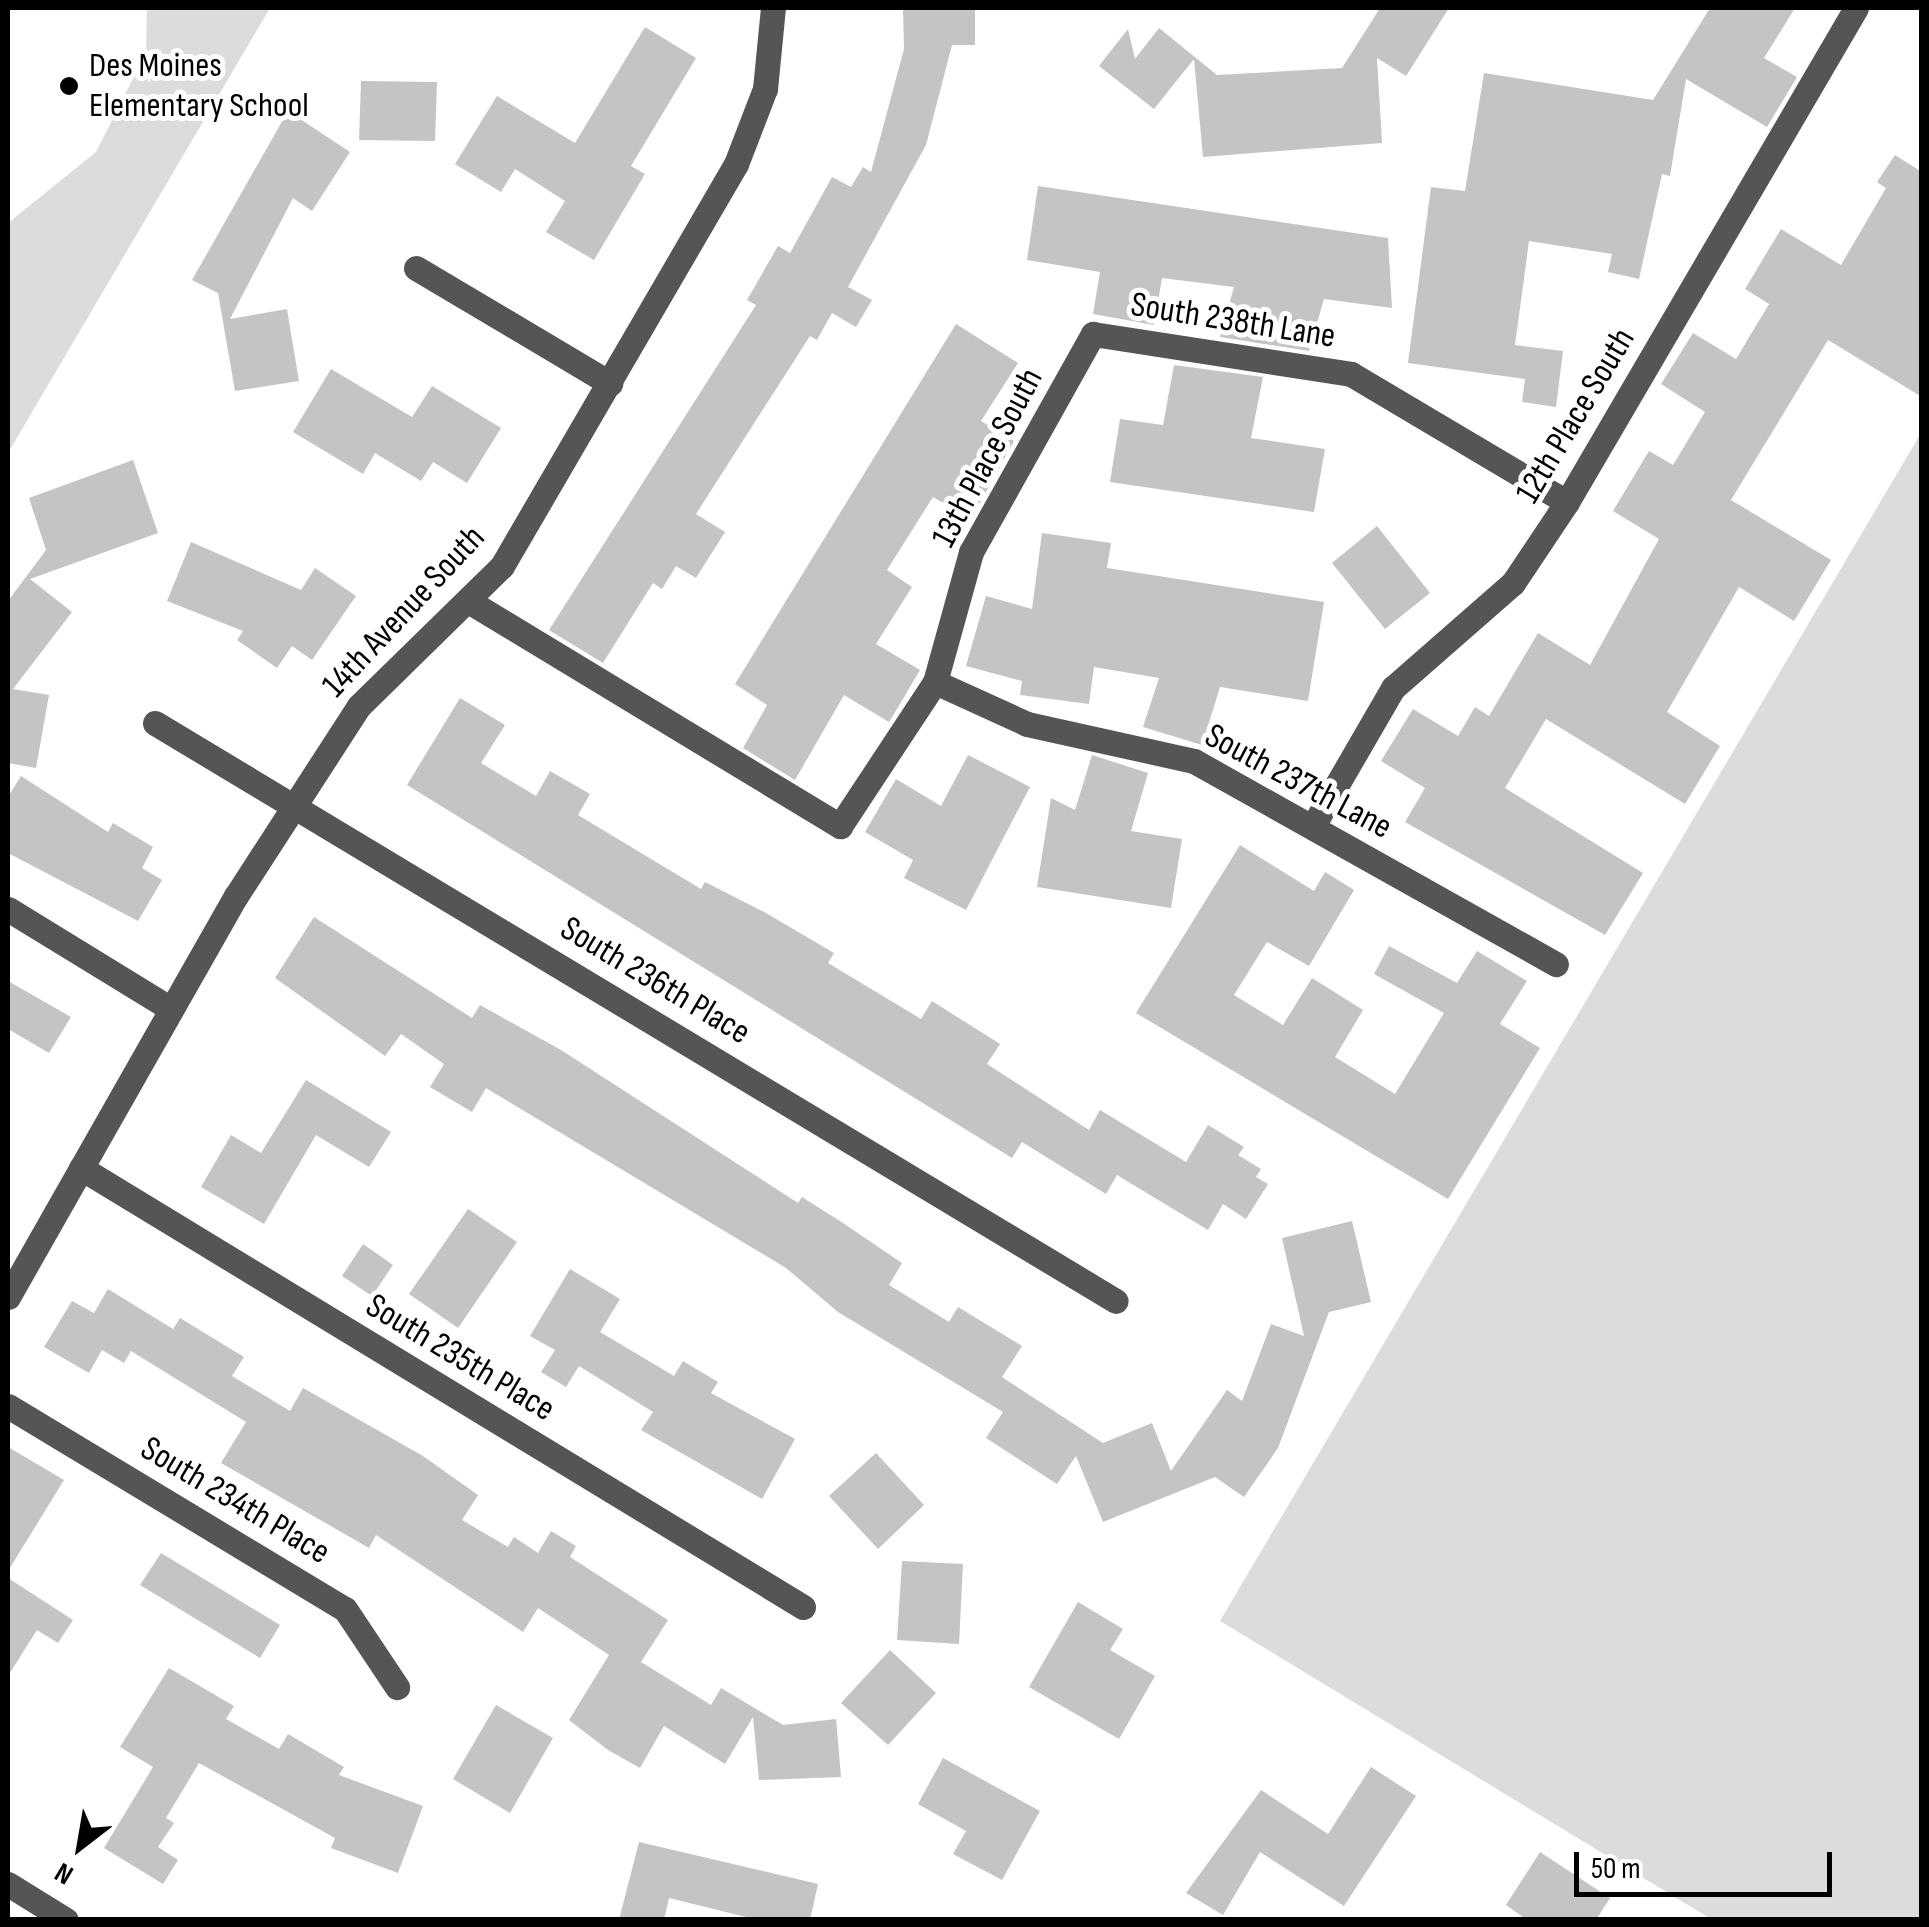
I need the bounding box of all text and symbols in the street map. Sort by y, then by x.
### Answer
place label: Des Moines Elementary School [89,45,309,127]
marker: Des Moines Elementary School [58,75,80,97]
street label: South 238th Lane [1128,284,1338,358]
street label: 12th Place South [1507,321,1645,511]
street label: 13th Place South [923,362,1053,554]
street label: 14th Avenue South [314,518,494,706]
street label: South 237th Lane [1197,715,1399,849]
street label: South 236th Place [553,908,757,1054]
street label: South 235th Place [358,1285,562,1431]
street label: South 234th Place [133,1428,337,1574]
north arrow [30,1797,130,1897]
scale bar [1579,1832,1836,1894]
text: 50 m [1591,1851,1640,1887]
text: N [49,1855,79,1891]

